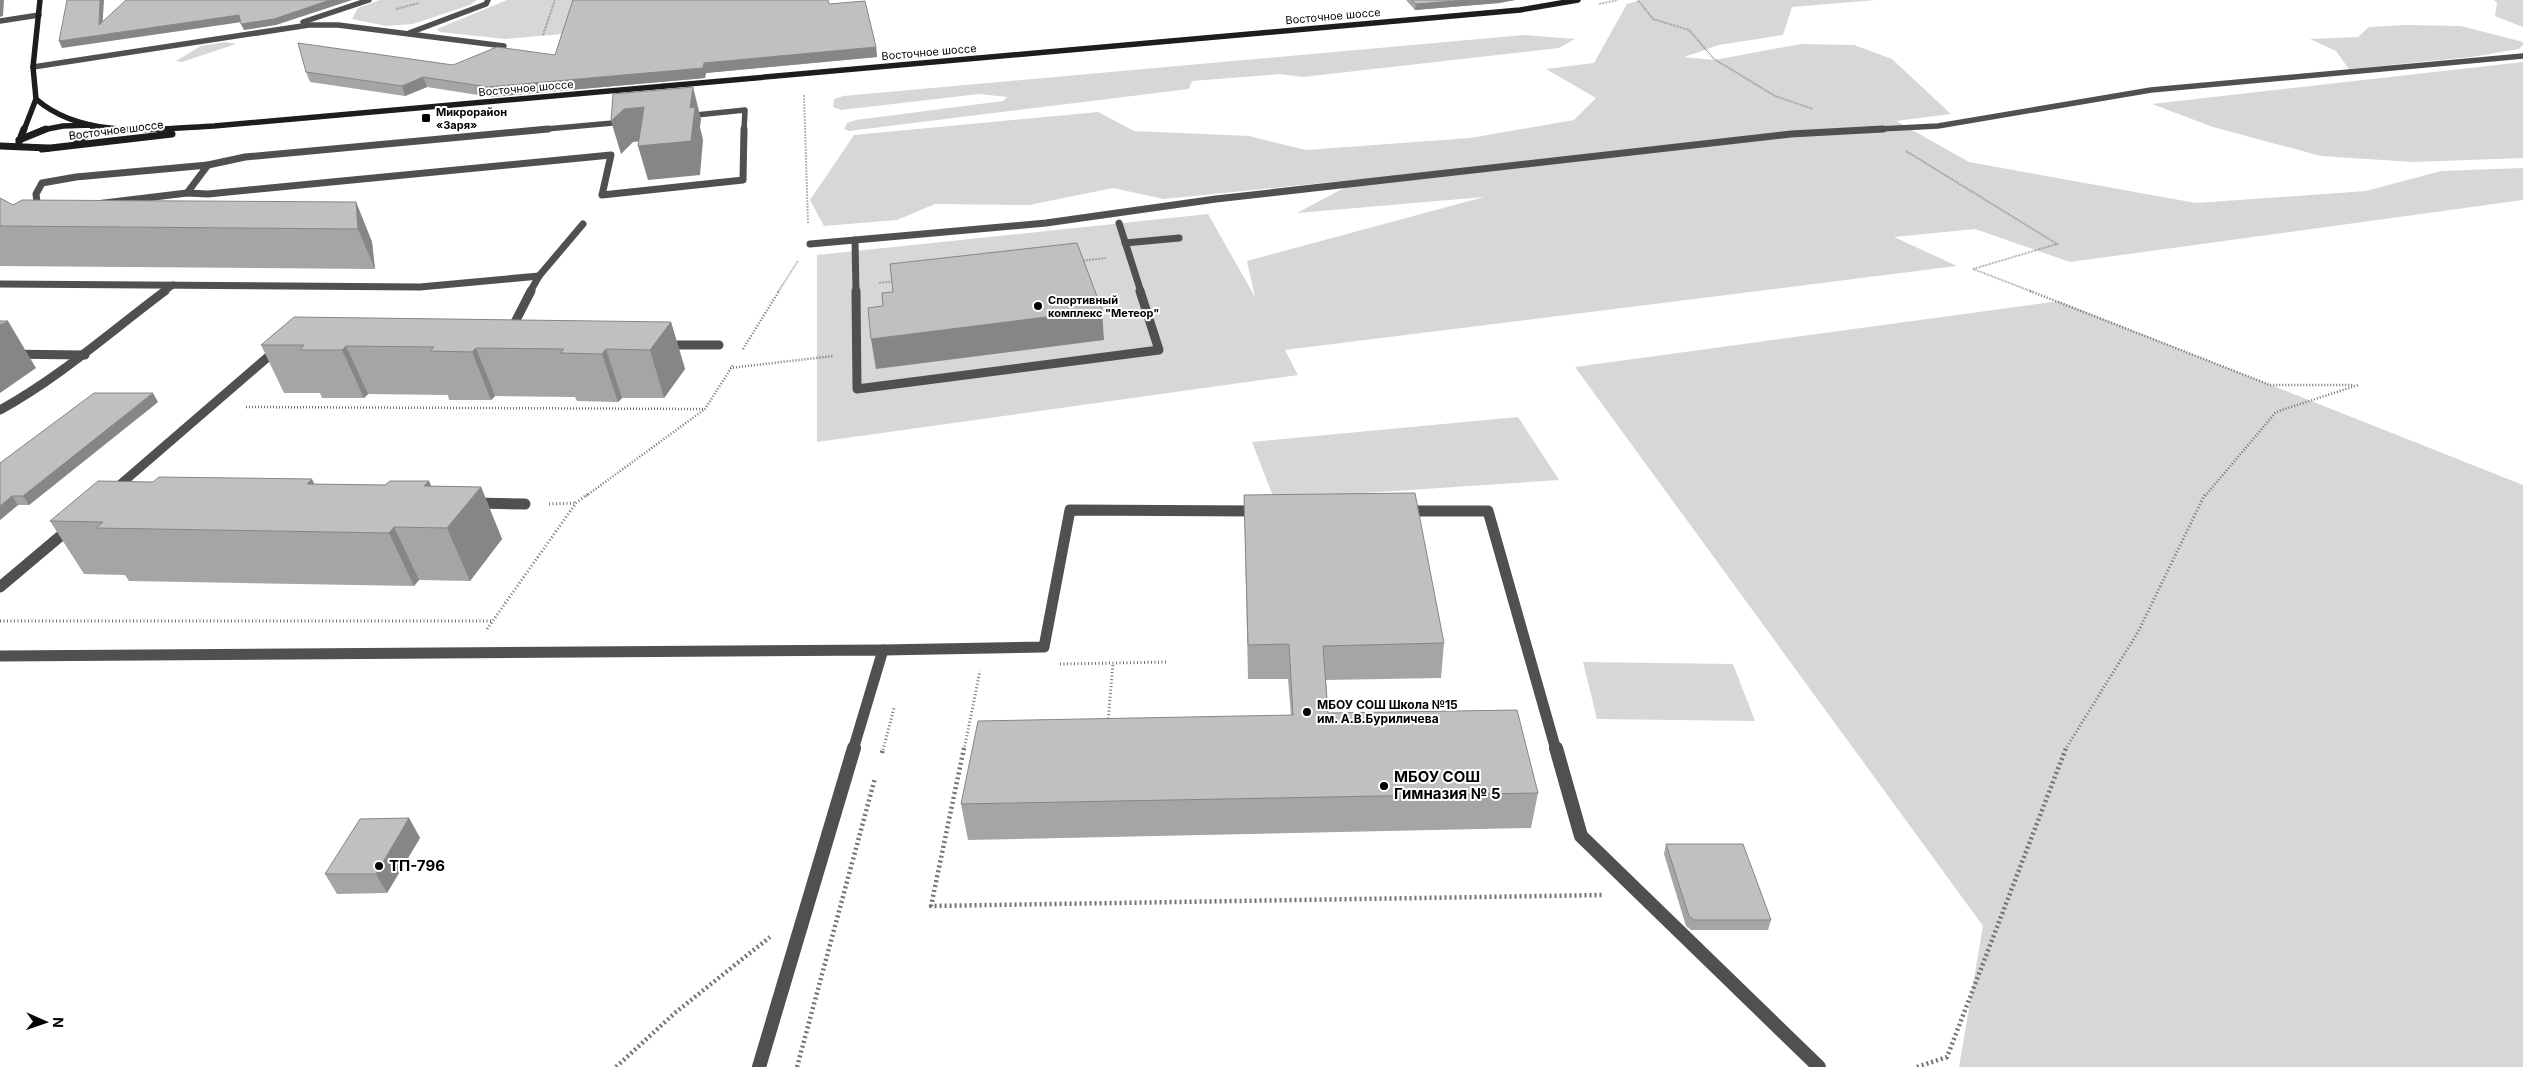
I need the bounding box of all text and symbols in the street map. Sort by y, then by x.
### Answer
street label: Восточное шоссе [1285,5,1381,27]
street label: Восточное шоссе [881,41,977,63]
street label: Восточное шоссе [478,77,574,99]
place label: Микрорайон «Заря» [436,105,507,132]
marker: Микрорайон «Заря» [420,112,432,124]
street label: Восточное шоссе [68,117,164,143]
place label: Спортивный комплекс "Метеор" [1048,293,1159,320]
marker: Спортивный комплекс "Метеор" [1032,300,1044,312]
place label: МБОУ СОШ Школа №15 им. А.В.Буриличева [1317,697,1458,726]
marker: МБОУ СОШ Школа №15 им. А.В.Буриличева [1301,706,1313,718]
place label: МБОУ СОШ Гимназия № 5 [1394,767,1500,803]
marker: МБОУ СОШ Гимназия № 5 [1378,780,1390,792]
place label: ТП-796 [389,856,445,875]
marker: ТП-796 [373,860,385,872]
north arrow [20,997,70,1047]
text: N [50,1017,67,1028]

